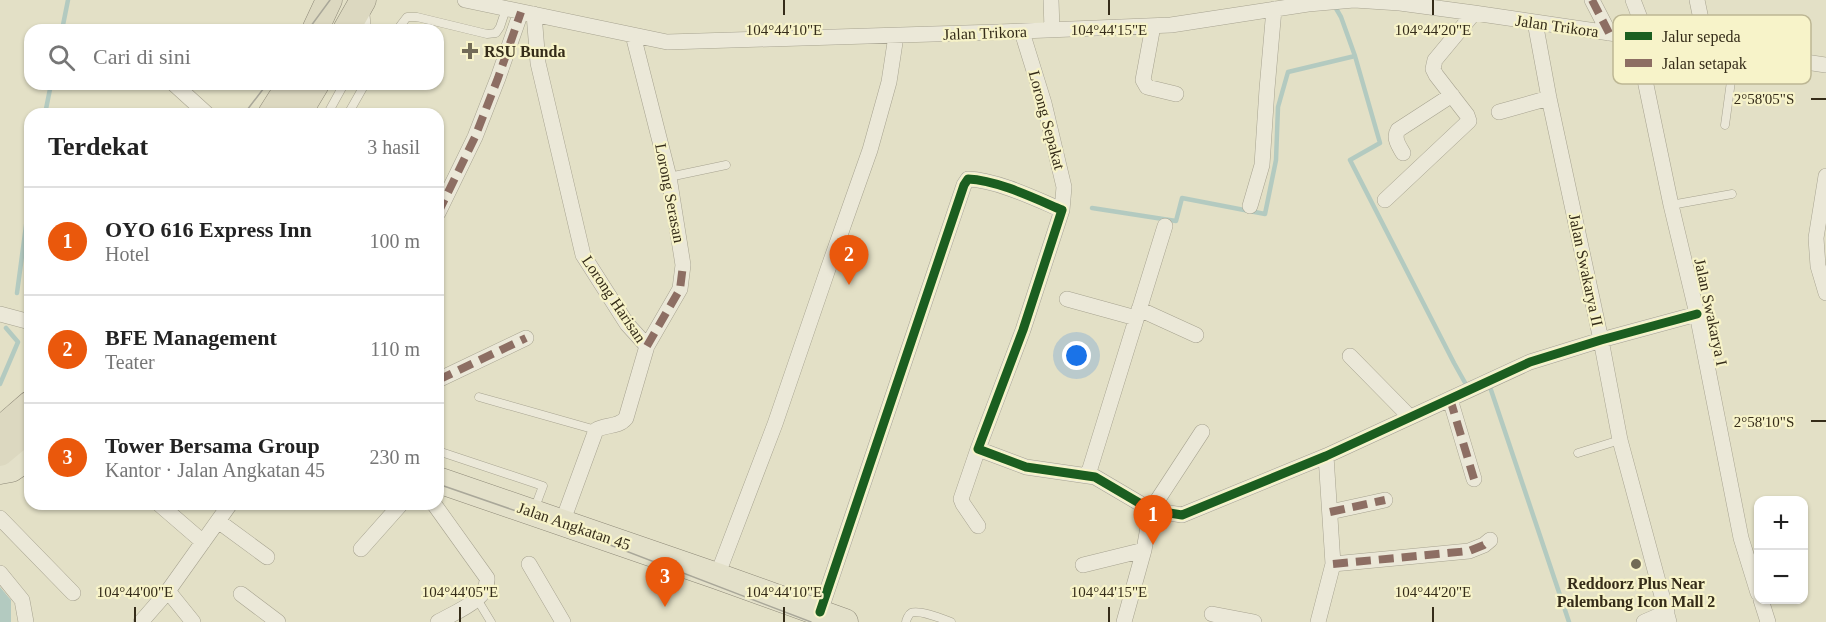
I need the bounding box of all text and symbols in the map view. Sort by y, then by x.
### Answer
street label: Jalan Trikora [1514,12,1600,40]
legend [1613,15,1811,84]
text: 104°44'10"E [746,22,822,38]
text: 104°44'15"E [1071,22,1147,38]
text: 104°44'20"E [1395,22,1471,38]
street label: Jalan Trikora [943,23,1027,43]
search box [24,24,444,90]
text: Jalur sepeda [1662,28,1741,46]
icon: search [45,41,78,74]
marker: RSU Bunda [461,42,479,60]
place label: RSU Bunda [484,43,565,60]
text: Cari di sini [93,44,191,69]
text: Jalan setapak [1662,55,1747,73]
street label: Lorong Sepakat [1025,69,1069,172]
text: 2°58'05"S [1734,91,1794,107]
text: Terdekat [48,132,148,161]
text: 3 hasil [367,136,420,158]
street label: Lorong Serasan [651,142,688,244]
street label: Jalan Swakarya II [1565,212,1606,328]
text: OYO 616 Express Inn [105,217,312,242]
text: 1 [63,230,73,252]
text: 100 m [369,230,420,252]
pin: 2 [830,236,868,285]
text: Hotel [105,243,149,265]
street label: Lorong Harisan [578,252,649,346]
street label: Jalan Swakarya I [1690,257,1731,367]
text: BFE Management [105,325,277,350]
text: 2 [63,338,73,360]
text: 110 m [370,338,420,360]
your location [1062,341,1091,370]
text: Teater [105,351,155,373]
text: 2°58'10"S [1734,414,1794,430]
text: Tower Bersama Group [105,433,320,458]
text: 3 [63,446,73,468]
text: 230 m [369,446,420,468]
text: Kantor · Jalan Angkatan 45 [105,459,325,481]
pin: 1 [1134,496,1172,545]
map controls [1754,496,1808,604]
button: + [1754,496,1808,550]
street label: Jalan Angkatan 45 [515,499,633,554]
button: − [1754,550,1808,604]
marker: Reddoorz Plus Near Palembang Icon Mall 2 [1629,557,1643,571]
pin: 3 [646,558,684,607]
place label: Reddoorz Plus Near Palembang Icon Mall 2 [1557,575,1715,611]
text: 104°44'00"E [97,584,173,600]
text: 104°44'05"E [422,584,498,600]
text: 104°44'10"E [746,584,822,600]
text: 104°44'15"E [1071,584,1147,600]
text: 104°44'20"E [1395,584,1471,600]

